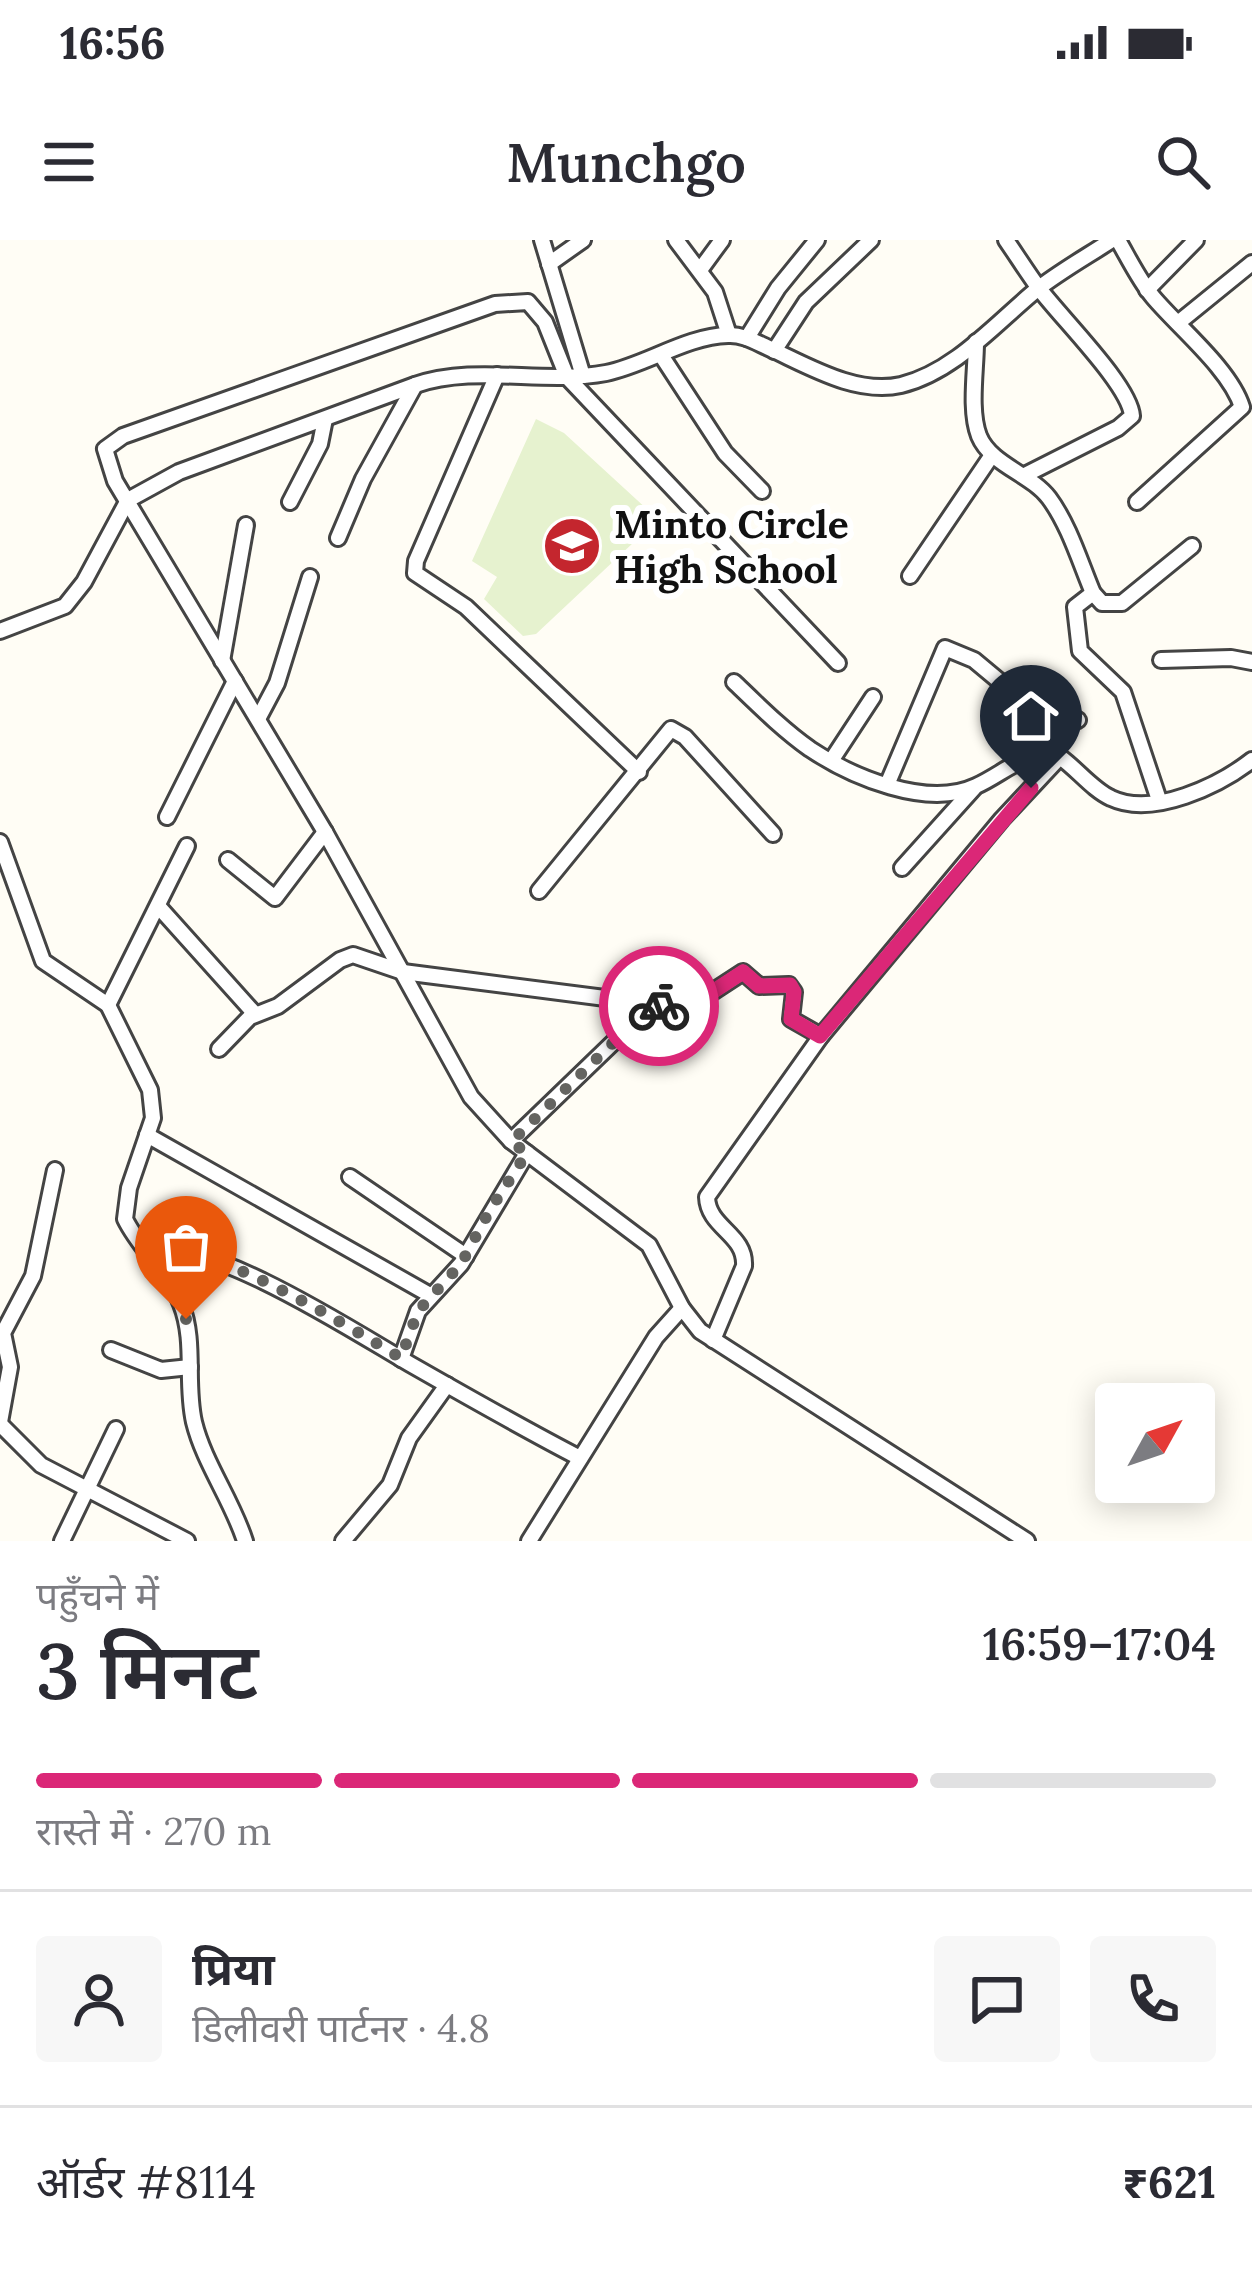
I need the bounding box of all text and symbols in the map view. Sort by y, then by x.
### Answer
text: 16:56 [60,14,166,71]
text: Munchgo [506,128,746,197]
icon: menu [36,129,102,195]
icon: search [1150,129,1216,195]
place label: Minto Circle High School [614,499,849,594]
school or university icon: Minto Circle High School [541,515,603,577]
pin [980,665,1082,788]
icon: home [998,683,1064,749]
courier [599,946,719,1066]
icon: bike [626,973,692,1039]
pin [135,1196,237,1319]
icon: bag [153,1214,219,1280]
north arrow [1095,1383,1215,1503]
map controls [1095,1383,1215,1503]
text: पहुँचने में [36,1571,159,1621]
text: 16:59–17:04 [983,1615,1216,1672]
text: 3 मिनट [36,1621,258,1720]
text: रास्ते में · 270 m [36,1806,272,1856]
button: person [36,1936,162,2062]
button: chat [934,1936,1060,2062]
button: phone [1090,1936,1216,2062]
text: प्रिया [192,1940,275,1997]
text: डिलीवरी पार्टनर · 4.8 [192,2003,490,2053]
text: ऑर्डर #8114 [36,2153,256,2210]
text: ₹621 [1122,2153,1216,2210]

